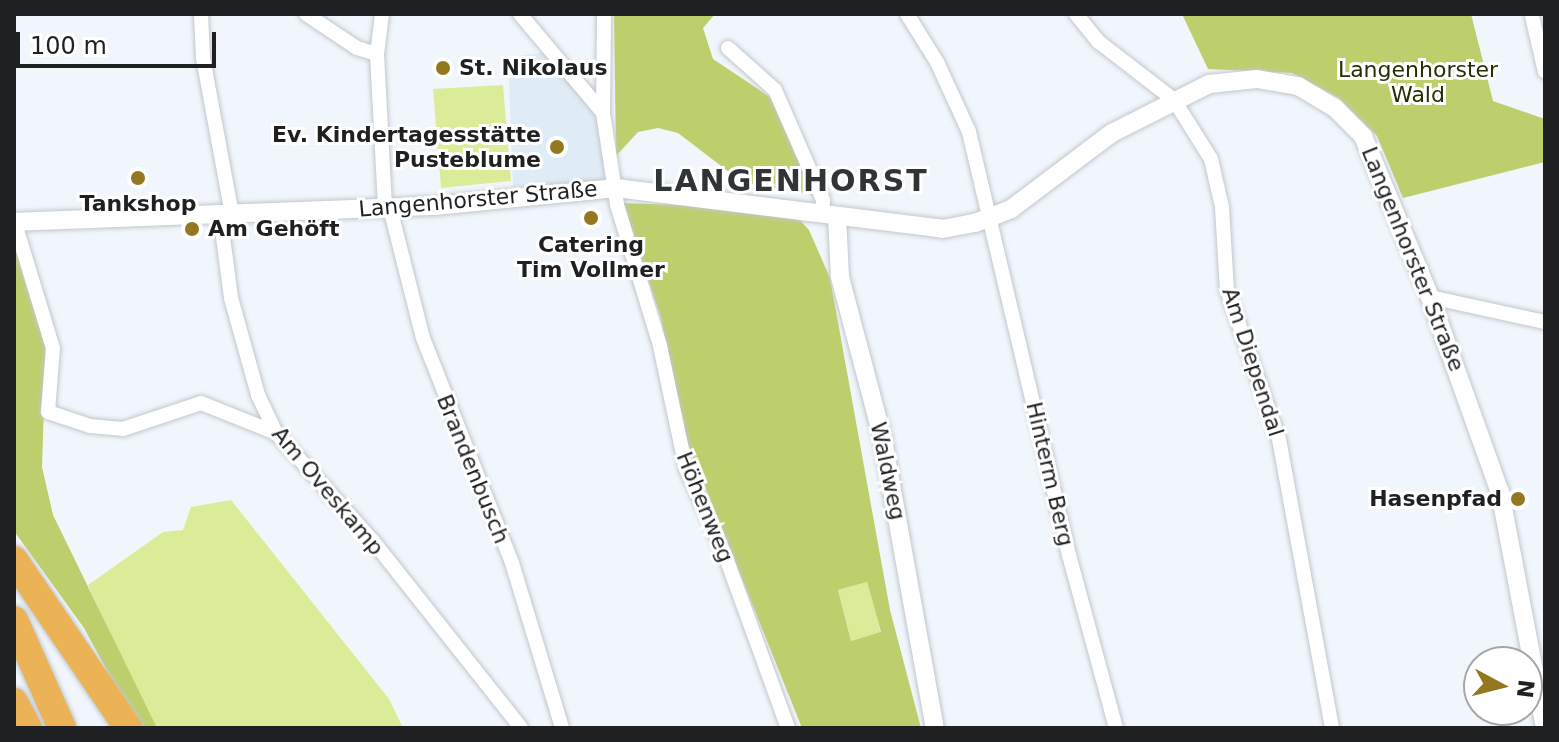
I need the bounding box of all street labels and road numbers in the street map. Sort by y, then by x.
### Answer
street label: Langenhorster Straße [1356,143,1470,375]
street label: Langenhorster Straße [357,175,599,223]
street label: Am Diependal [1216,284,1290,440]
street label: Brandenbusch [431,391,515,547]
street label: Hinterm Berg [1021,399,1079,549]
street label: Waldweg [865,420,911,522]
street label: Am Oveskamp [266,421,390,561]
street label: Höhenweg [671,448,739,566]

